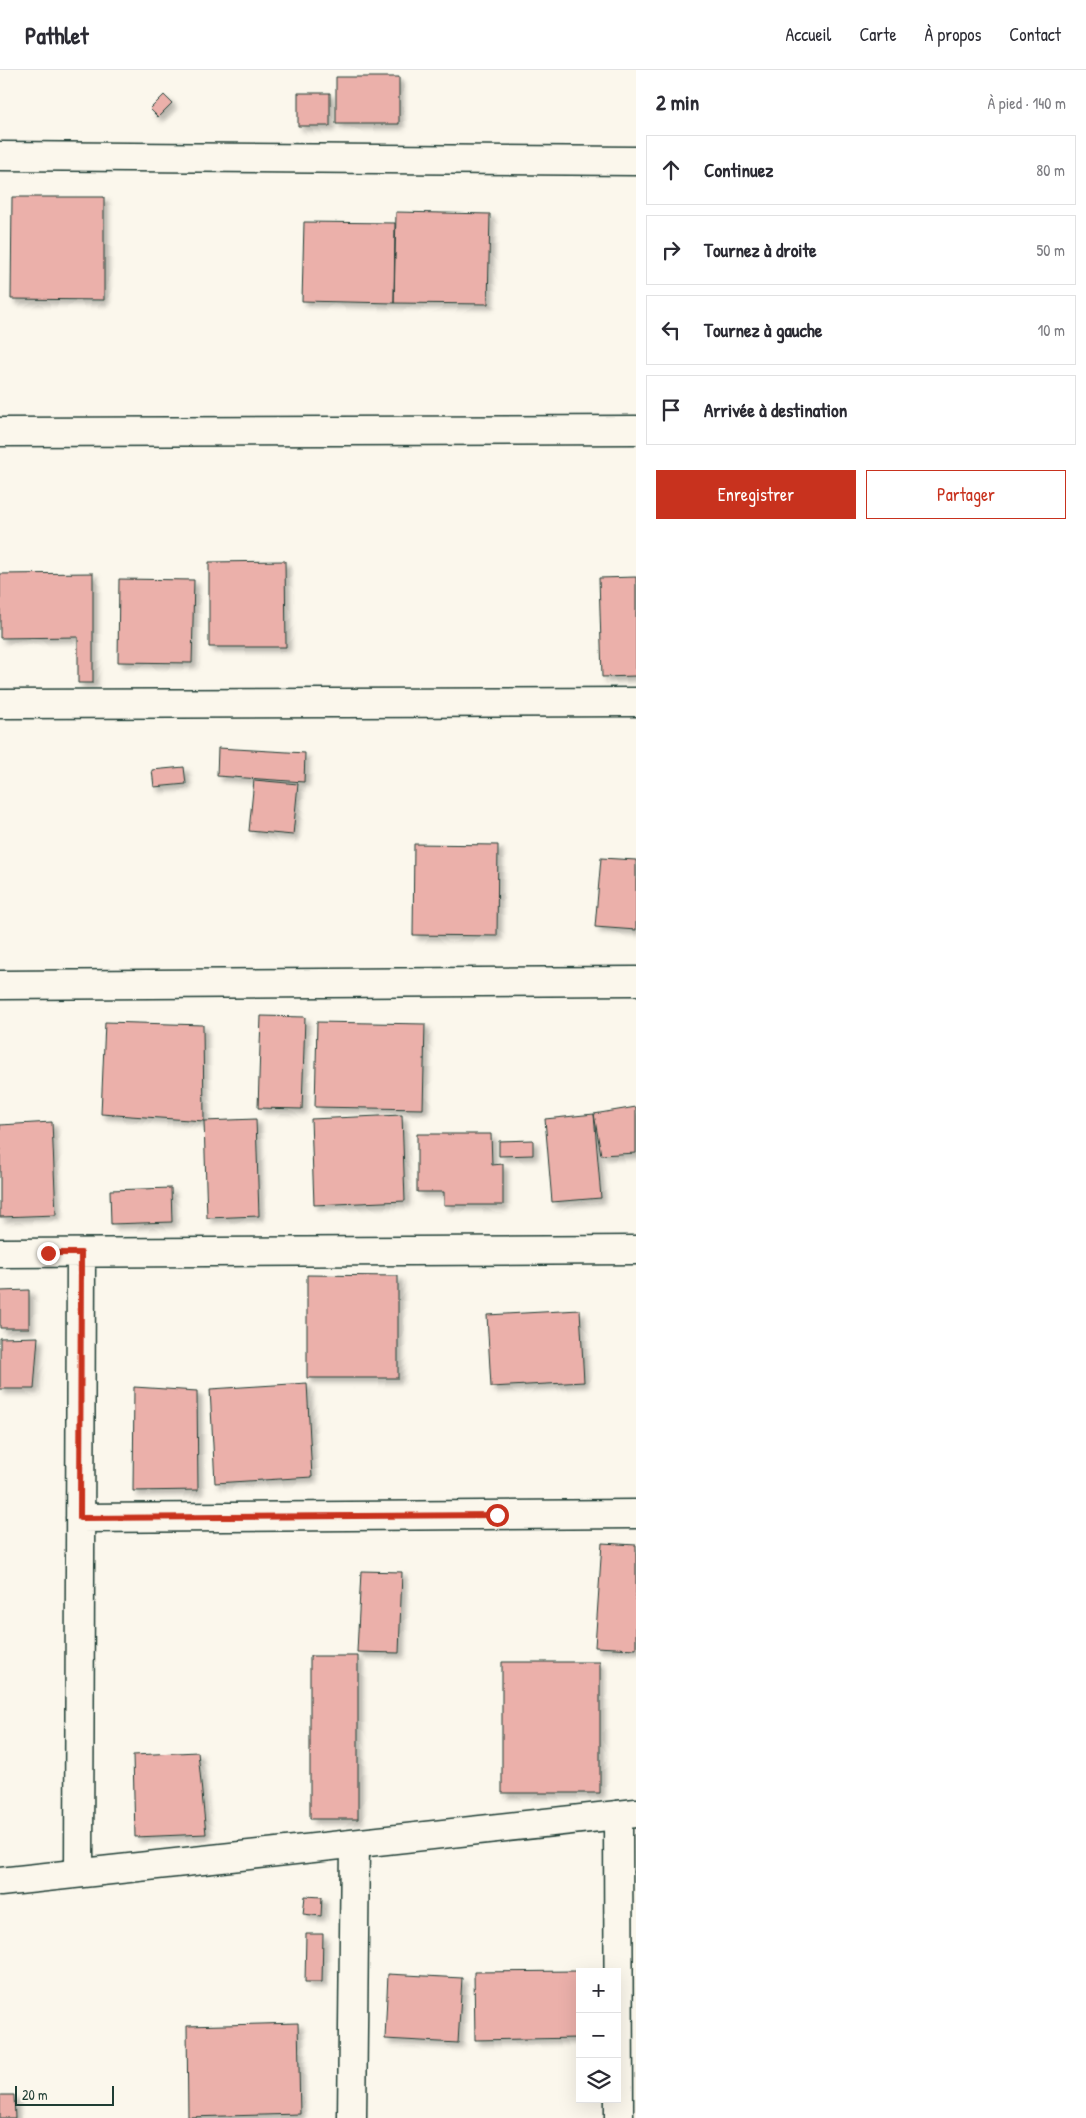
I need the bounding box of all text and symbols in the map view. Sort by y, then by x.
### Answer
text: Pathlet [25,19,88,51]
text: Accueil [785,22,831,47]
text: Carte [859,22,897,47]
text: À propos [925,22,981,47]
text: Contact [1009,22,1061,47]
text: 2 min [656,88,699,117]
text: À pied · 140 m [987,92,1066,114]
icon: ahead [657,156,685,184]
text: Continuez [704,157,773,183]
text: 80 m [1036,159,1065,181]
icon: right [657,236,685,264]
text: Tournez à droite [704,237,817,263]
text: 50 m [1037,239,1065,261]
icon: left [657,316,685,344]
text: Tournez à gauche [704,317,822,343]
text: 10 m [1037,319,1065,341]
icon: arrive [657,396,685,424]
text: Arrivée à destination [704,397,847,423]
button: Enregistrer [656,470,856,519]
button: Partager [866,470,1066,519]
route end [37,1242,60,1265]
route start [486,1504,509,1527]
map controls [576,1968,621,2103]
button: + [576,1968,621,2013]
button: − [576,2013,621,2058]
button: layers [576,2058,621,2103]
scale bar [15,2083,114,2106]
text: 20 m [22,2085,48,2104]

